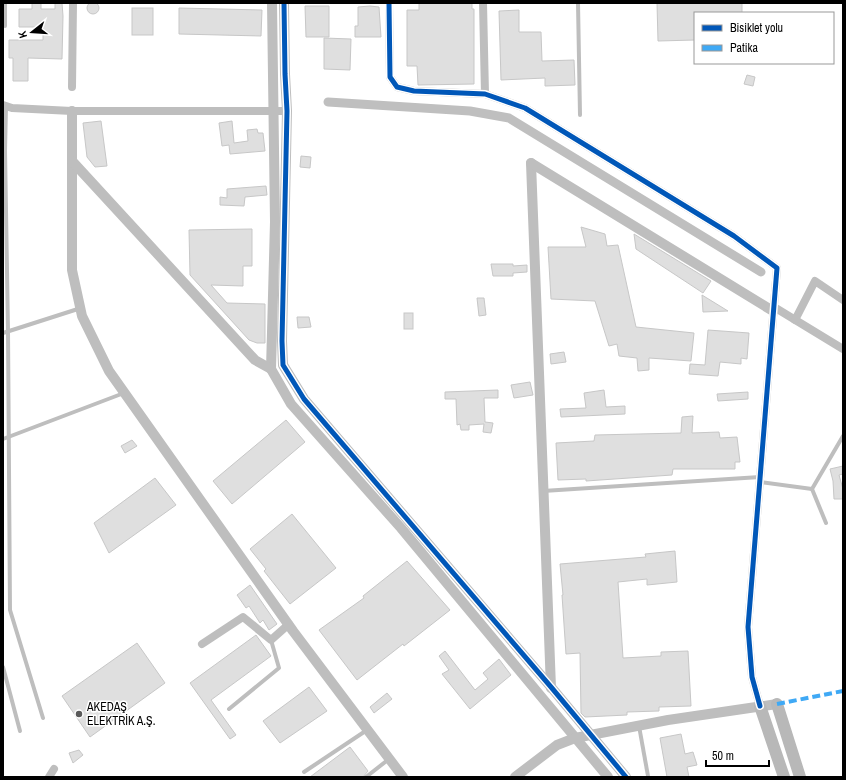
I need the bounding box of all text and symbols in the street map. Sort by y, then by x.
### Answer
north arrow [12,12,52,52]
legend [694,12,834,64]
text: Bisiklet yolu [730,20,783,36]
text: K [15,29,30,40]
text: Patika [730,40,758,56]
place label: AKEDAŞ ELEKTRİK A.Ş. [86,699,155,729]
marker: AKEDAŞ ELEKTRİK A.Ş. [74,709,84,719]
scale bar [706,742,769,768]
text: 50 m [712,748,734,764]

